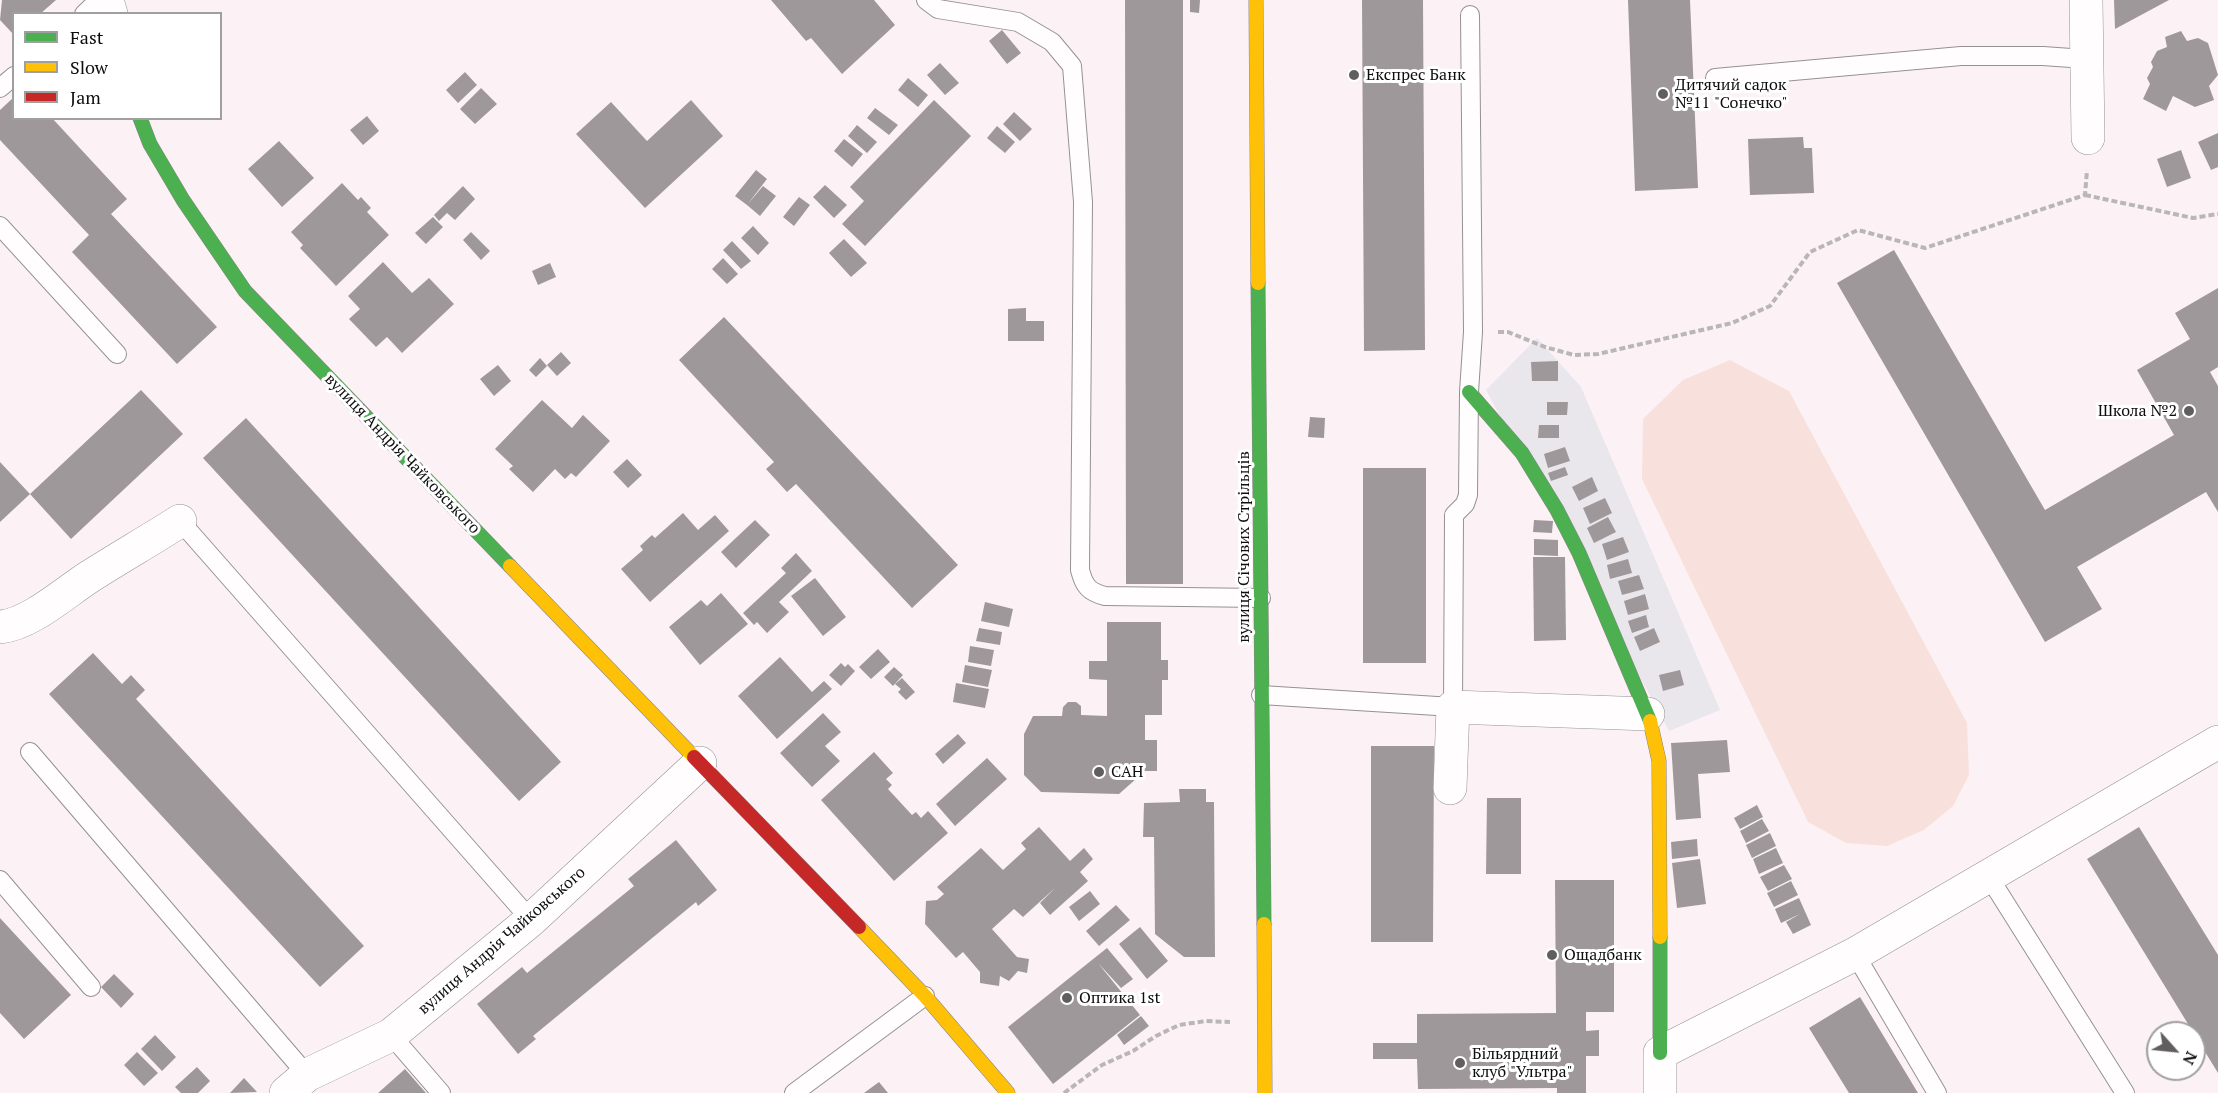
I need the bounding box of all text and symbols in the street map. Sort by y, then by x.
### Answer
legend [12,12,222,120]
text: Fast [70,25,103,49]
text: Slow [70,55,108,79]
place label: Експрес Банк [1366,65,1466,85]
marker: Експрес Банк [1347,68,1361,82]
place label: Дитячий садок №11 "Сонечко" [1675,75,1788,113]
text: Jam [70,85,101,109]
marker: Дитячий садок №11 "Сонечко" [1656,87,1670,101]
street label: вулиця Андрія Чайковського [320,370,484,538]
place label: Школа №2 [2098,401,2177,421]
marker: Школа №2 [2182,404,2196,418]
street label: вулиця Січових Стрільців [1234,451,1254,643]
place label: САН [1111,762,1143,782]
marker: САН [1092,765,1106,779]
street label: вулиця Андрія Чайковського [414,863,590,1019]
place label: Ощадбанк [1564,945,1642,965]
marker: Ощадбанк [1545,948,1559,962]
place label: Оптика 1st [1079,988,1160,1008]
marker: Оптика 1st [1060,991,1074,1005]
north arrow [2146,1021,2206,1081]
place label: Більярдний клуб "Ультра" [1472,1044,1573,1082]
text: N [2178,1048,2203,1069]
marker: Більярдний клуб "Ультра" [1453,1056,1467,1070]

